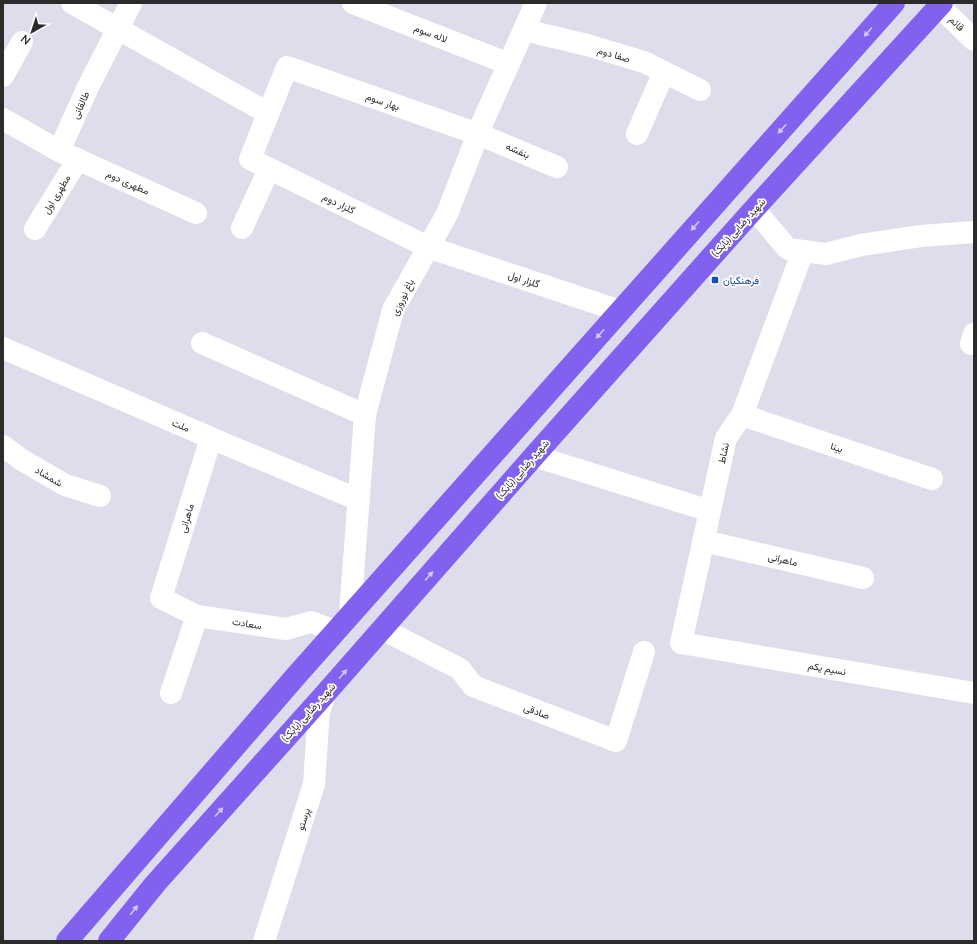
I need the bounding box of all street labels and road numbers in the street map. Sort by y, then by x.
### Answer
street label: قائم [946,13,967,34]
street label: لاله سوم [412,21,449,46]
street label: صفا دوم [596,43,632,66]
street label: طالقانی [69,89,92,121]
street label: بهار سوم [364,90,401,113]
street label: بنفشه [504,140,532,161]
street label: مطهری دوم [104,167,151,198]
street label: مطهری اول [40,172,73,216]
street label: گلزار دوم [321,190,358,217]
street label: شهید رضایی (بابک) [709,195,768,259]
street label: گلزار اول [506,268,542,291]
street label: باغ نوروزی [388,277,417,318]
street label: ملت [170,416,192,434]
street label: شهید رضایی (بابک) [493,437,552,502]
street label: بینا [829,439,845,456]
street label: نشاط [715,441,731,465]
street label: شمشاد [33,463,65,489]
street label: ماهرانی [176,502,197,534]
street label: ماهرانی [767,550,799,569]
street label: سعادت [231,615,263,631]
street label: نسیم یکم [807,659,847,678]
street label: شهید رضایی (بابک) [279,680,338,744]
street label: صادقی [522,701,552,722]
street label: پرستو [294,806,314,832]

